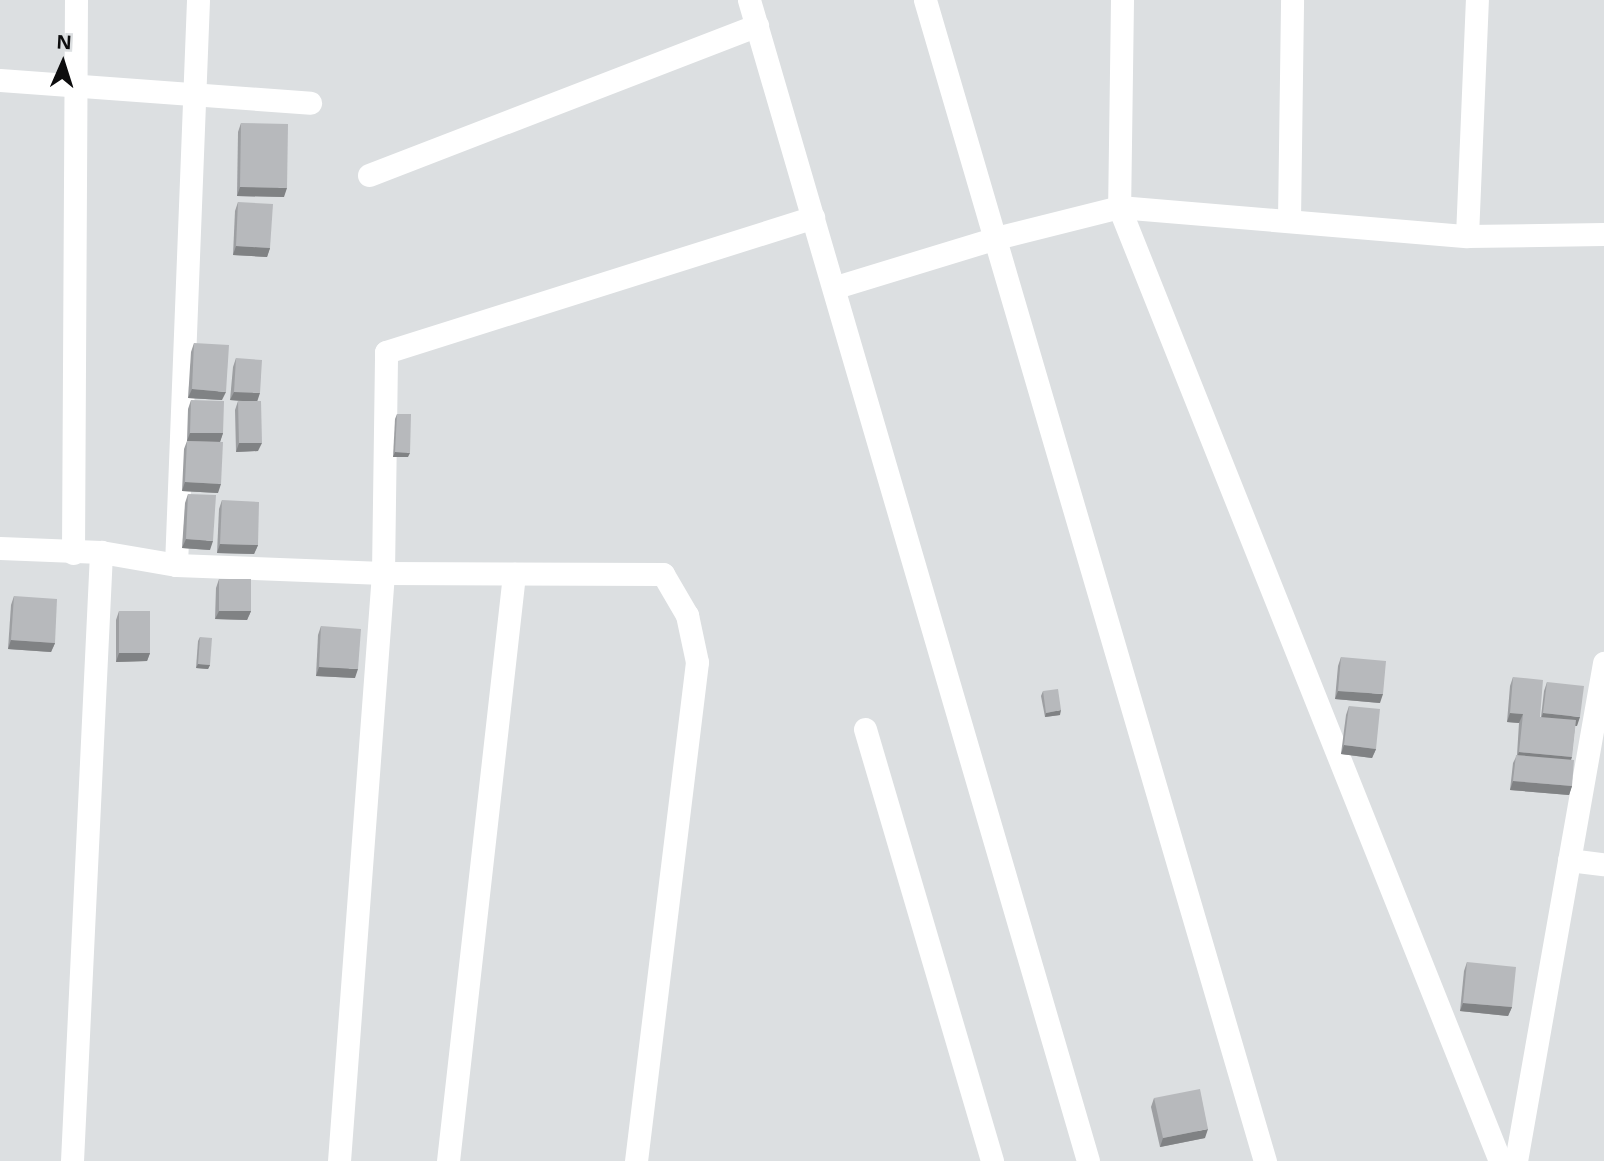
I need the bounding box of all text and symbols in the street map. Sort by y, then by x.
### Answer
north arrow [28,28,98,98]
text: N [56,29,72,55]

